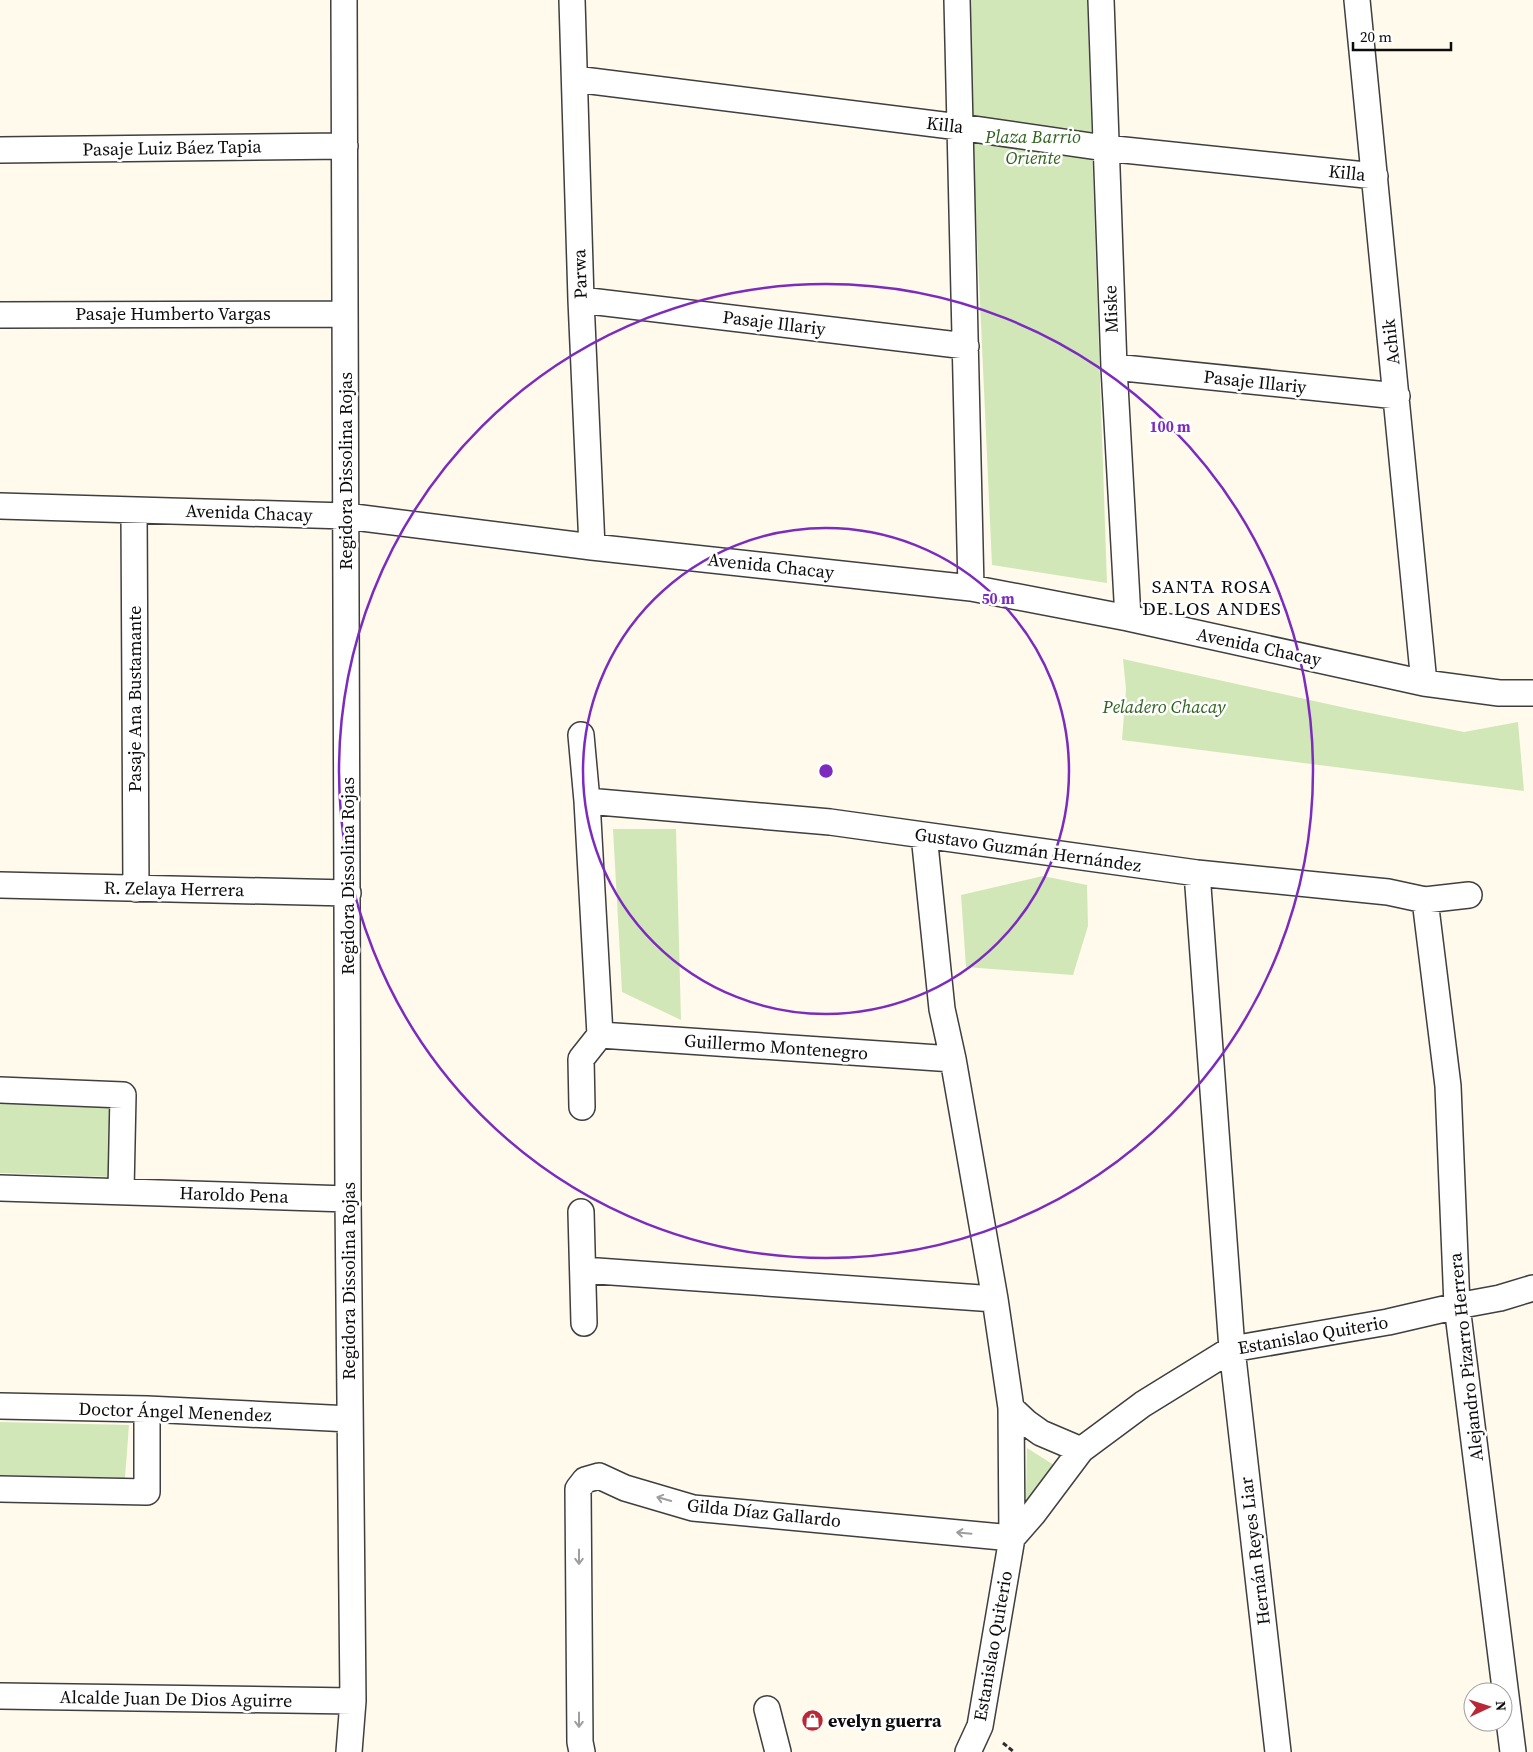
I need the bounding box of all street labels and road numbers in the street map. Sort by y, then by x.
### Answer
street label: Killa [925,110,966,139]
street label: Pasaje Luiz Báez Tapia [82,133,263,162]
street label: Killa [1327,158,1368,187]
street label: Parwa [566,248,593,299]
street label: Miske [1097,285,1124,333]
street label: Pasaje Humberto Vargas [75,301,271,326]
street label: Pasaje Illariy [721,304,828,341]
street label: Achik [1376,318,1405,366]
street label: Pasaje Illariy [1202,364,1309,399]
street label: Regidora Dissolina Rojas [333,372,358,570]
street label: Avenida Chacay [185,498,314,527]
street label: Avenida Chacay [707,546,836,585]
street label: Pasaje Ana Bustamante [122,606,147,792]
street label: Avenida Chacay [1195,621,1324,672]
street label: Regidora Dissolina Rojas [335,777,360,975]
street label: Gustavo Guzmán Hernández [913,821,1143,878]
street label: R. Zelaya Herrera [104,875,245,902]
street label: Guillermo Montenegro [683,1028,869,1065]
street label: Haroldo Pena [179,1180,290,1209]
street label: Regidora Dissolina Rojas [336,1182,361,1380]
street label: Alejandro Pizarro Herrera [1442,1251,1489,1463]
street label: Estanislao Quiterio [1236,1309,1390,1360]
street label: Doctor Ángel Menendez [78,1396,272,1427]
street label: Hernán Reyes Liar [1233,1475,1276,1627]
street label: Gilda Díaz Gallardo [686,1492,842,1533]
street label: Estanislao Quiterio [967,1569,1018,1723]
street label: Alcalde Juan De Dios Aguirre [59,1684,293,1713]

